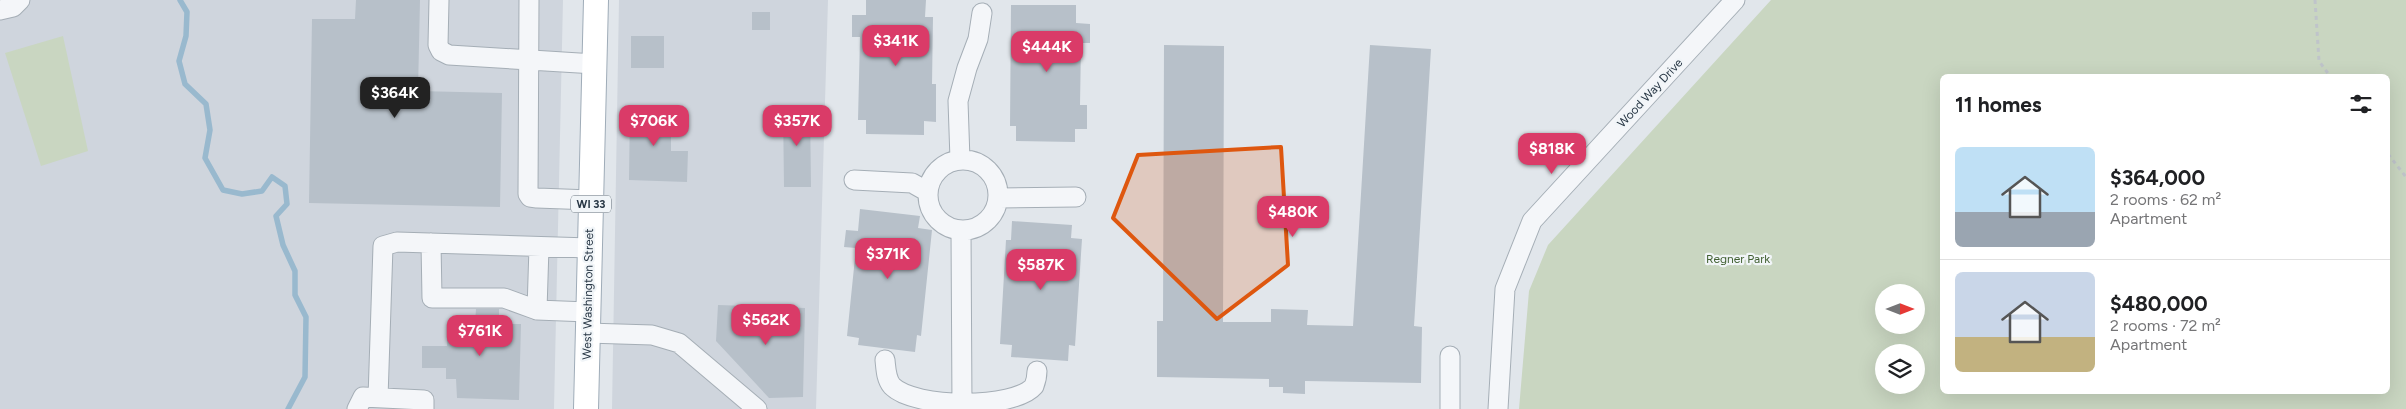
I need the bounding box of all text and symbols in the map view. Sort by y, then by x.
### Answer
pin: $341K [861,24,931,67]
pin: $444K [1012,30,1082,73]
text: $341K [873,31,919,50]
text: $444K [1022,37,1072,56]
street label: Wood Way Drive [1615,55,1686,130]
pin: $364K [360,76,430,119]
text: $364K [371,83,419,102]
icon: filters [2347,90,2375,118]
text: 11 homes [1955,92,2042,117]
pin: $706K [619,104,689,147]
pin: $357K [762,104,832,147]
text: $706K [630,111,678,130]
text: $357K [774,111,820,130]
pin: $818K [1517,132,1587,175]
text: $818K [1529,139,1575,158]
text: $364,000 [2110,165,2205,190]
icon: home [1995,167,2055,227]
text: 2 rooms · 62 m² [2110,190,2221,209]
road number: WI 33 [571,195,611,212]
pin: $480K [1258,196,1328,238]
text: $480K [1268,202,1318,221]
text: Apartment [2110,209,2187,228]
street label: West Washington Street [580,228,596,360]
pin: $371K [853,238,923,280]
text: $371K [866,244,910,263]
pin: $587K [1006,248,1076,291]
park label: Regner Park [1706,252,1770,266]
text: $587K [1017,255,1065,274]
north arrow [1875,284,1925,334]
map controls [1875,284,1925,394]
text: $480,000 [2110,291,2208,316]
icon: home [1995,292,2055,352]
pin: $562K [731,304,801,346]
text: $562K [742,310,790,329]
pin: $761K [445,314,515,357]
text: 2 rooms · 72 m² [2110,316,2221,335]
text: $761K [458,321,502,340]
text: Apartment [2110,335,2187,354]
button: layers [1875,344,1925,394]

